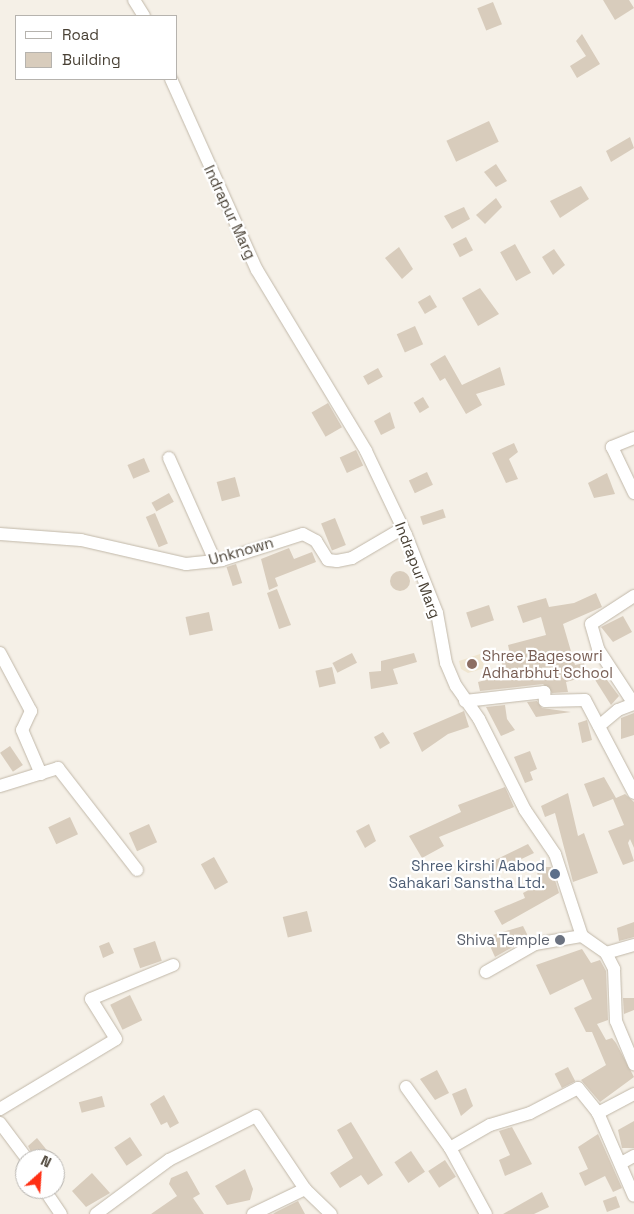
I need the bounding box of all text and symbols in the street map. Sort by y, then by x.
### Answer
legend [15,15,178,80]
text: Road [62,25,99,44]
text: Building [62,50,121,69]
street label: Indrapur Marg [200,162,260,262]
street label: Indrapur Marg [391,519,445,621]
street label: Unknown [206,533,276,569]
place label: Shree Bagesowri Adharbhut School [482,646,613,681]
marker: Shree Bagesowri Adharbhut School [466,658,478,670]
place label: Shree kirshi Aabod Sahakari Sanstha Ltd. [389,856,545,891]
marker: Shree kirshi Aabod Sahakari Sanstha Ltd. [549,868,561,880]
place label: Shiva Temple [456,931,550,949]
marker: Shiva Temple [554,934,566,946]
north arrow [15,1149,65,1199]
text: N [38,1151,54,1172]

